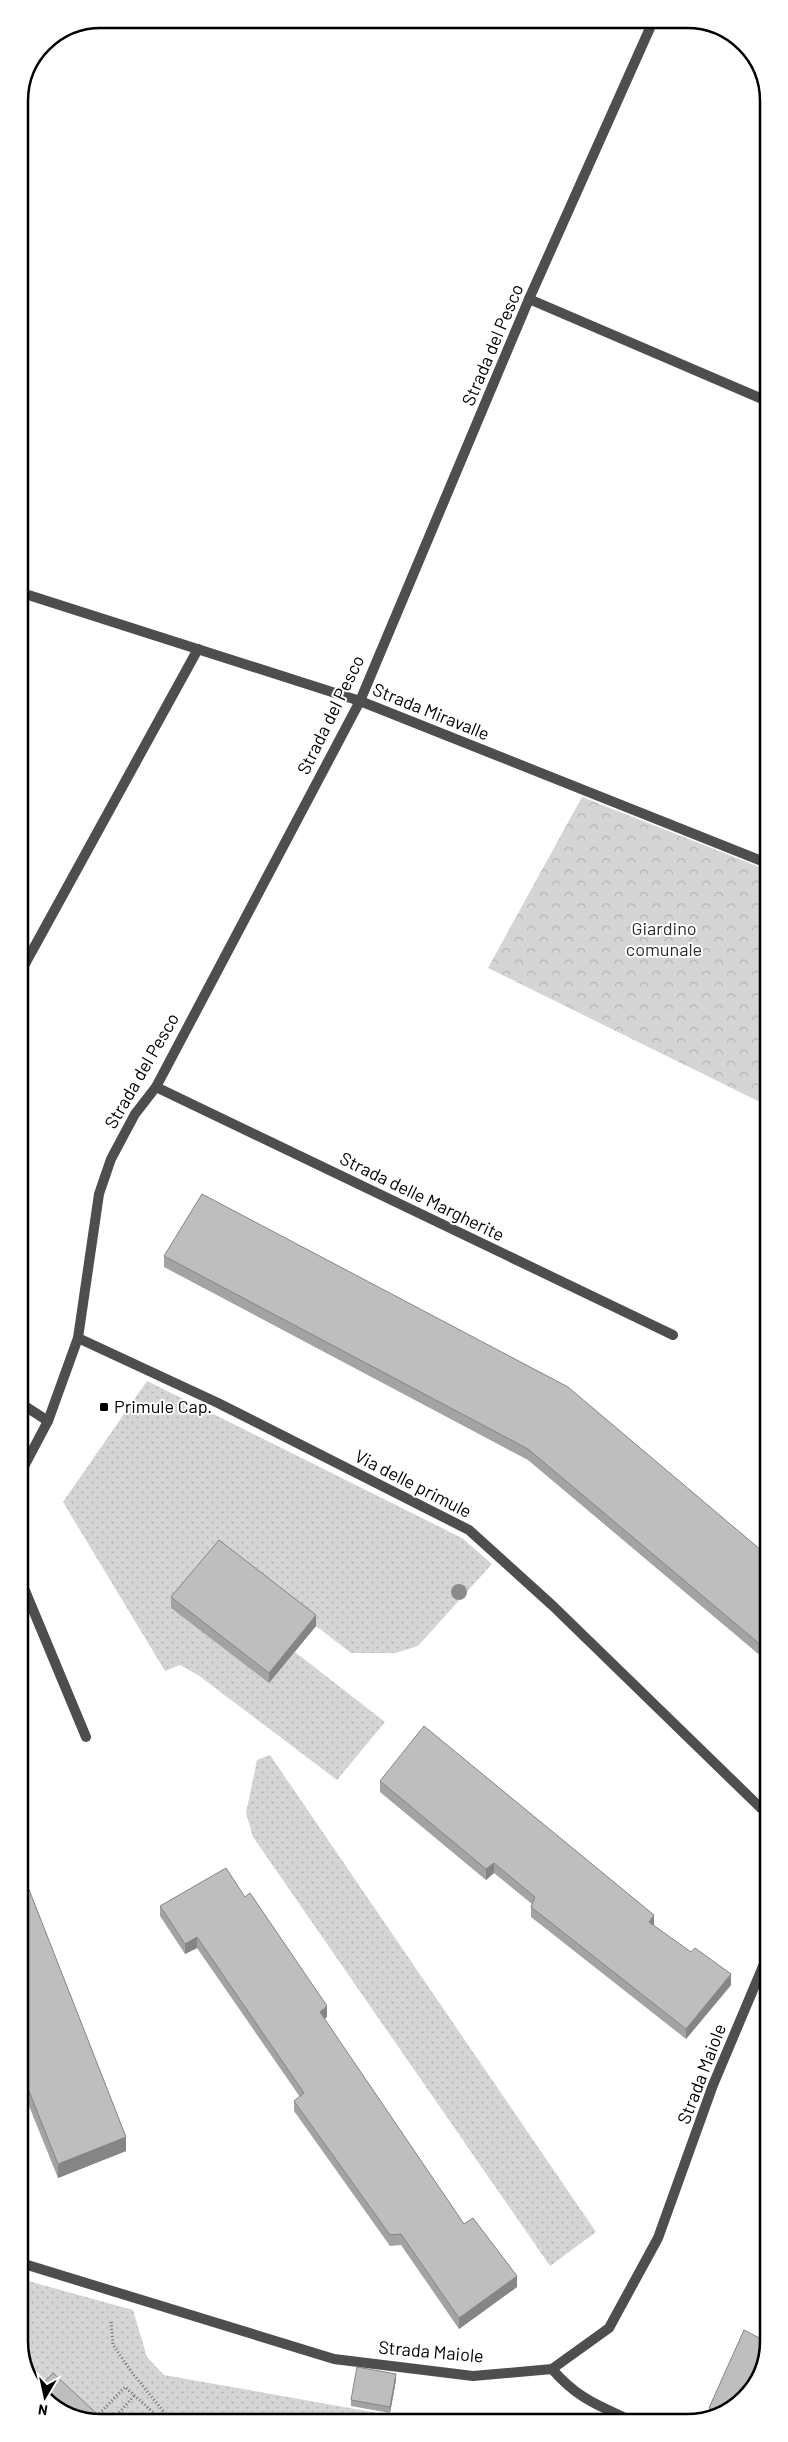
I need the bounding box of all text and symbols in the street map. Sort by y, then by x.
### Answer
street label: Strada del Pesco [457,280,528,409]
street label: Strada del Pesco [292,651,369,778]
street label: Strada Miravalle [370,678,493,744]
park label: Giardino comunale [626,917,702,960]
street label: Strada del Pesco [99,1009,183,1132]
street label: Strada delle Margherite [336,1147,508,1246]
place label: Primule Cap. [114,1395,212,1417]
marker: Primule Cap. [98,1401,110,1413]
street label: Via delle primule [351,1444,476,1522]
street label: Strada Maiole [672,2020,730,2127]
street label: Strada Maiole [378,2335,485,2367]
north arrow [20,2372,70,2422]
text: N [37,2401,49,2419]

